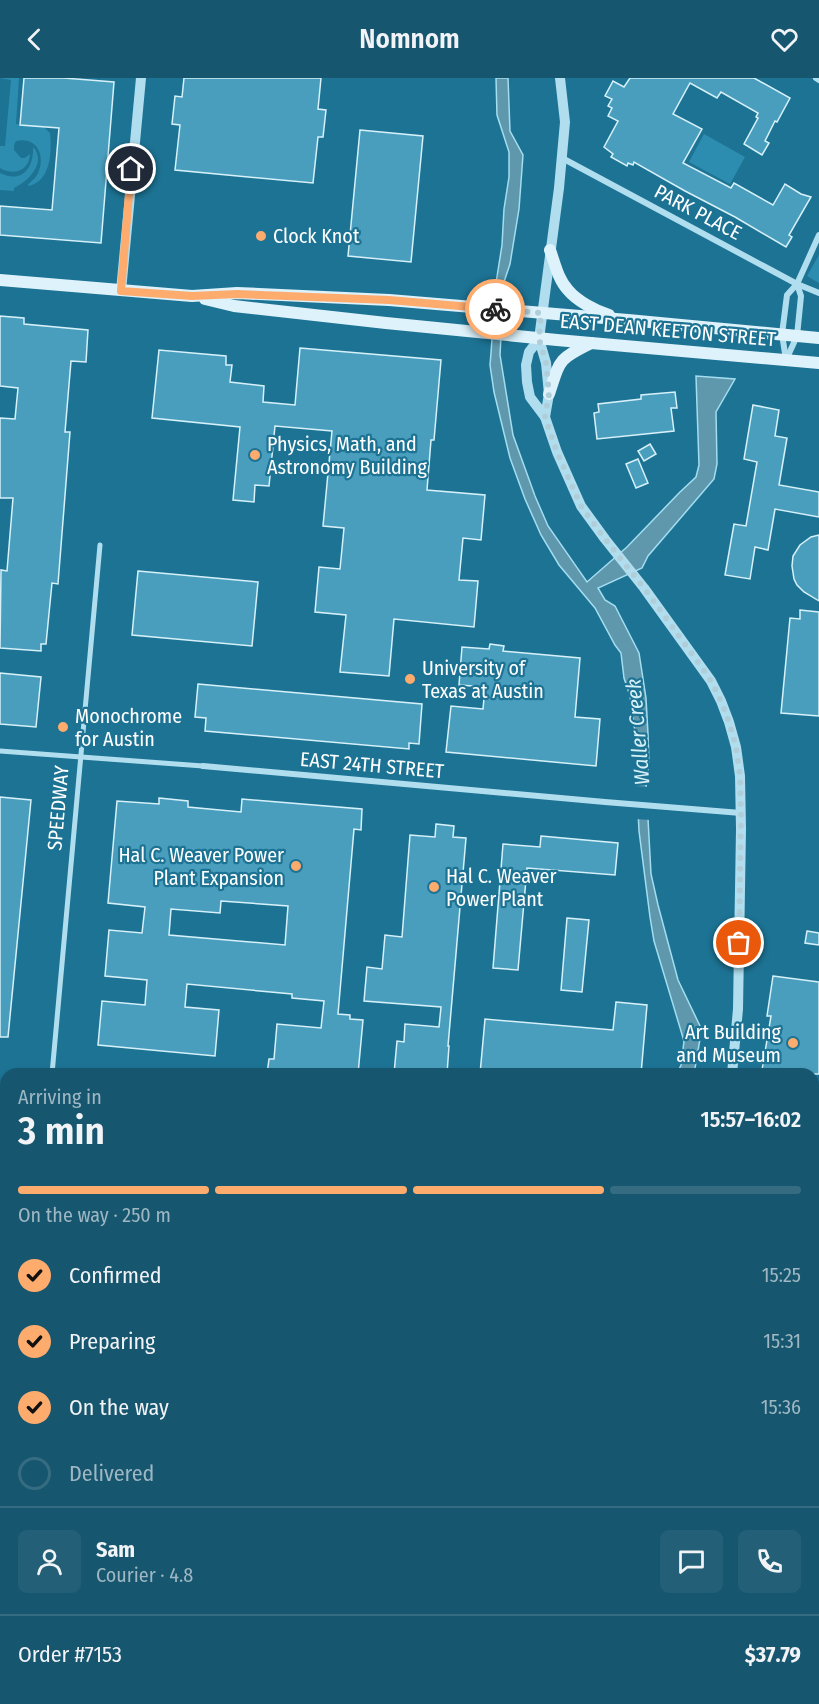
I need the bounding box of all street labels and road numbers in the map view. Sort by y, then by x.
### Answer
street label: PARK PLACE [650,179,746,245]
street label: EAST DEAN KEETON STREET [559,309,778,351]
street label: EAST 24TH STREET [299,747,446,783]
street label: SPEEDWAY [42,764,74,852]

